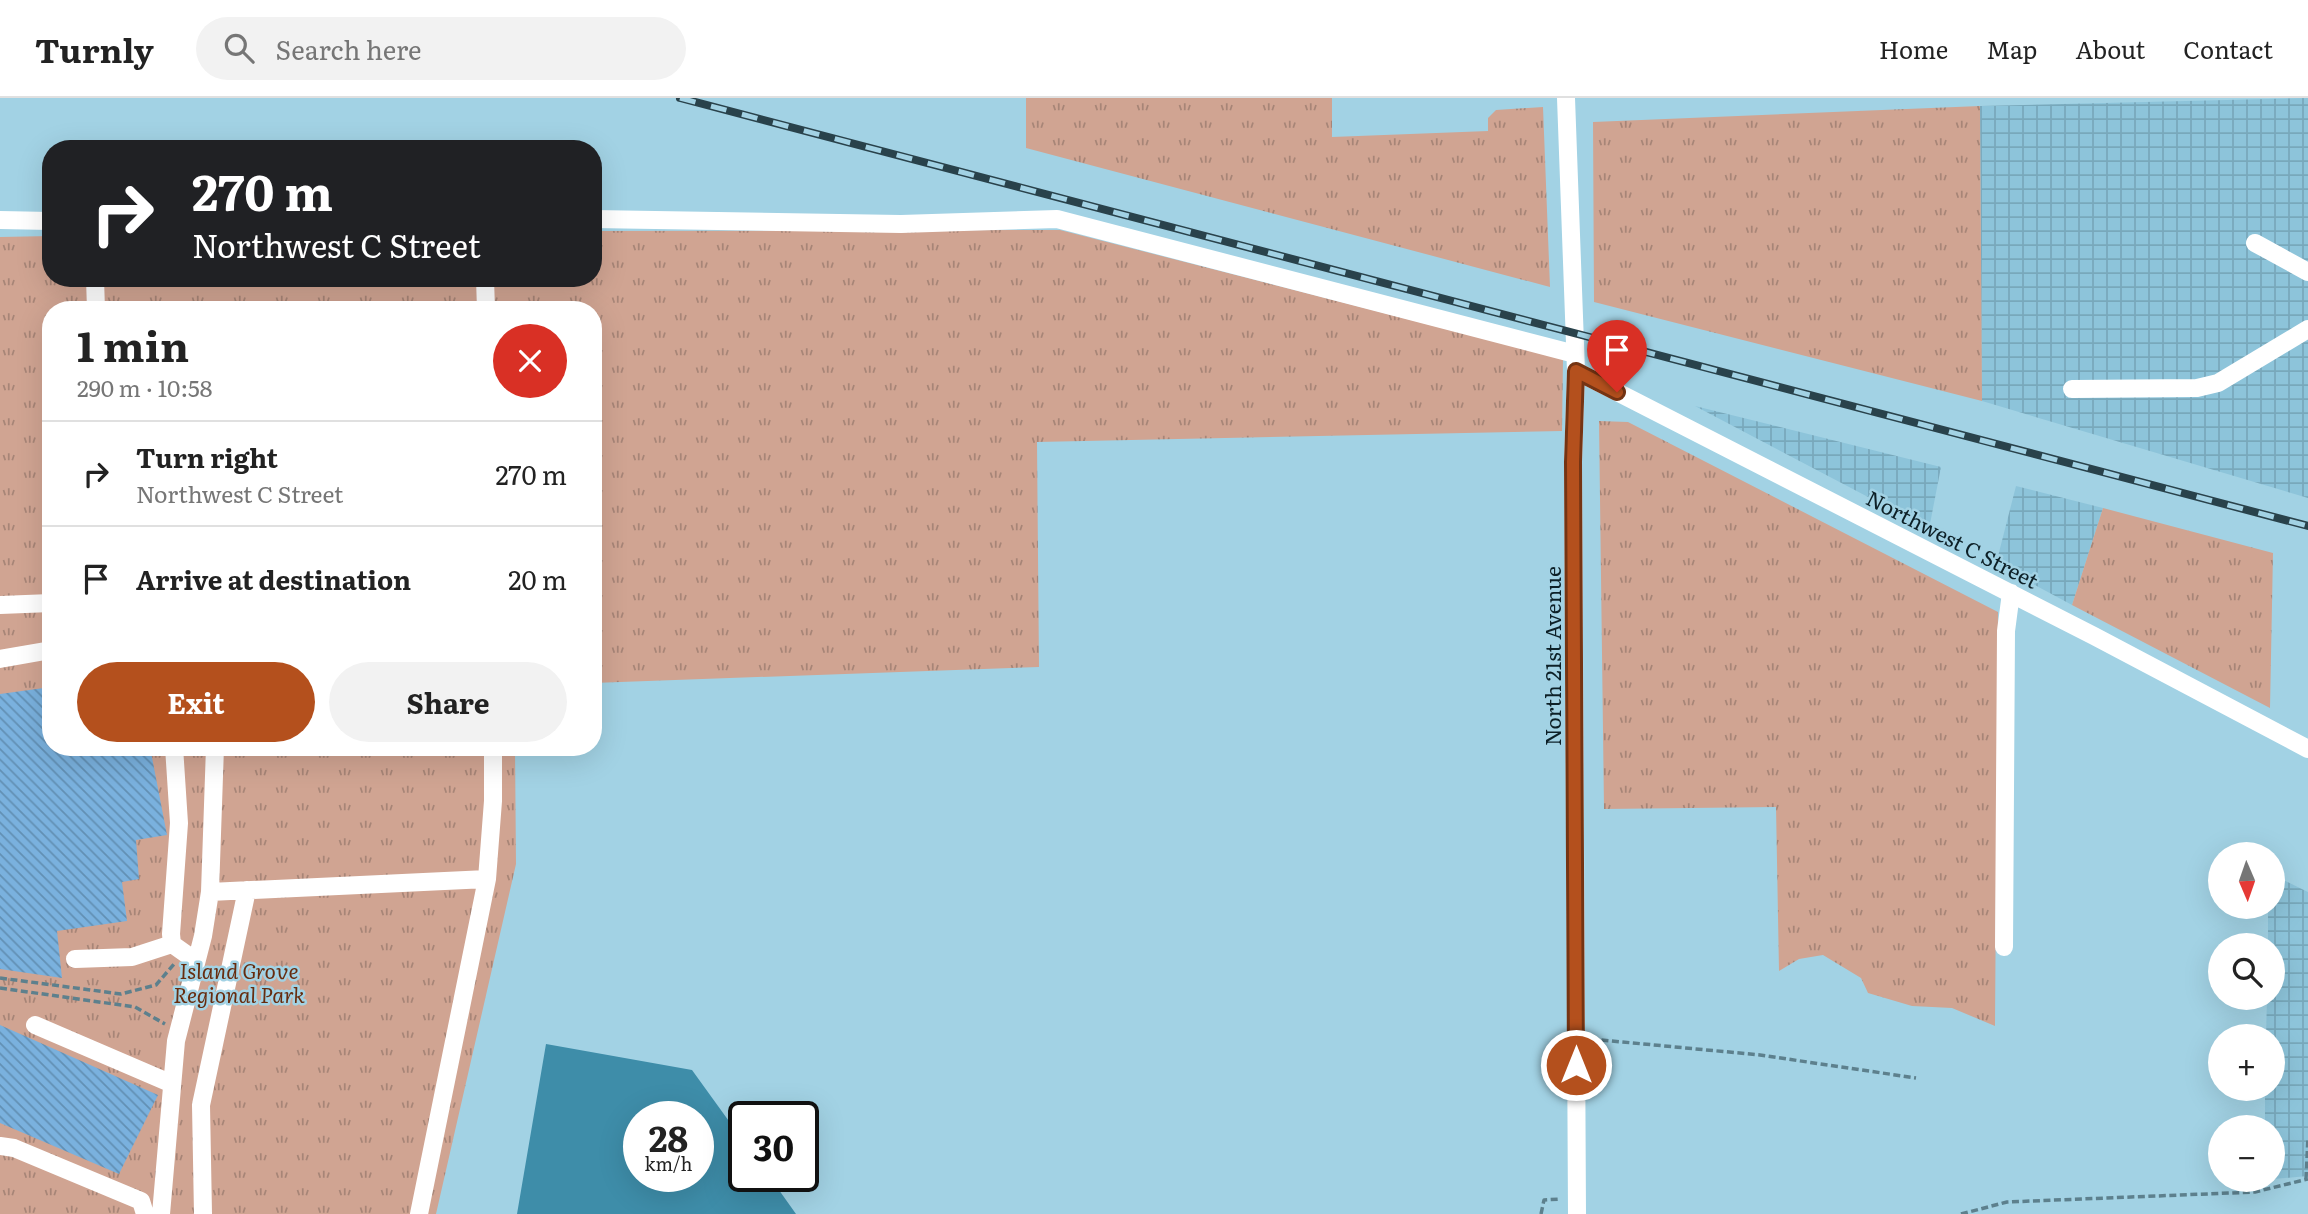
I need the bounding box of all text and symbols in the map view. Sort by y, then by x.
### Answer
search box [196,17,686,80]
text: Turnly [35,24,154,73]
icon: search [220,29,258,67]
text: Search here [276,29,421,68]
text: Home [1879,31,1948,66]
text: Map [1986,31,2037,66]
text: About [2075,31,2145,66]
text: Contact [2183,31,2273,66]
text: 270 m [192,153,333,226]
icon: right [77,168,168,259]
text: Northwest C Street [192,220,481,268]
text: 1 min [77,313,189,375]
pin [1587,320,1647,392]
button: close [493,324,567,398]
icon: arrive [1598,331,1636,369]
text: 290 m · 10:58 [77,370,212,404]
text: Turn right [136,437,278,476]
text: 270 m [495,454,567,493]
icon: right [77,455,115,493]
text: Northwest C Street [136,476,343,510]
street label: Northwest C Street [1862,481,2045,595]
text: Arrive at destination [136,559,411,598]
text: 20 m [508,559,567,598]
icon: arrive [77,560,115,598]
street label: North 21st Avenue [1536,566,1567,746]
button: Exit [77,662,315,742]
button: Share [329,662,567,742]
north arrow [2208,842,2286,919]
map controls [2208,842,2285,1192]
button: search [2208,933,2285,1010]
park label: Island Grove Regional Park [173,954,305,1009]
button: + [2208,1024,2285,1101]
position arrow [1539,1028,1613,1102]
speed limit sign: 30 [728,1101,819,1192]
text: 28 [649,1111,688,1163]
button: − [2208,1115,2285,1192]
text: km/h [645,1150,692,1177]

